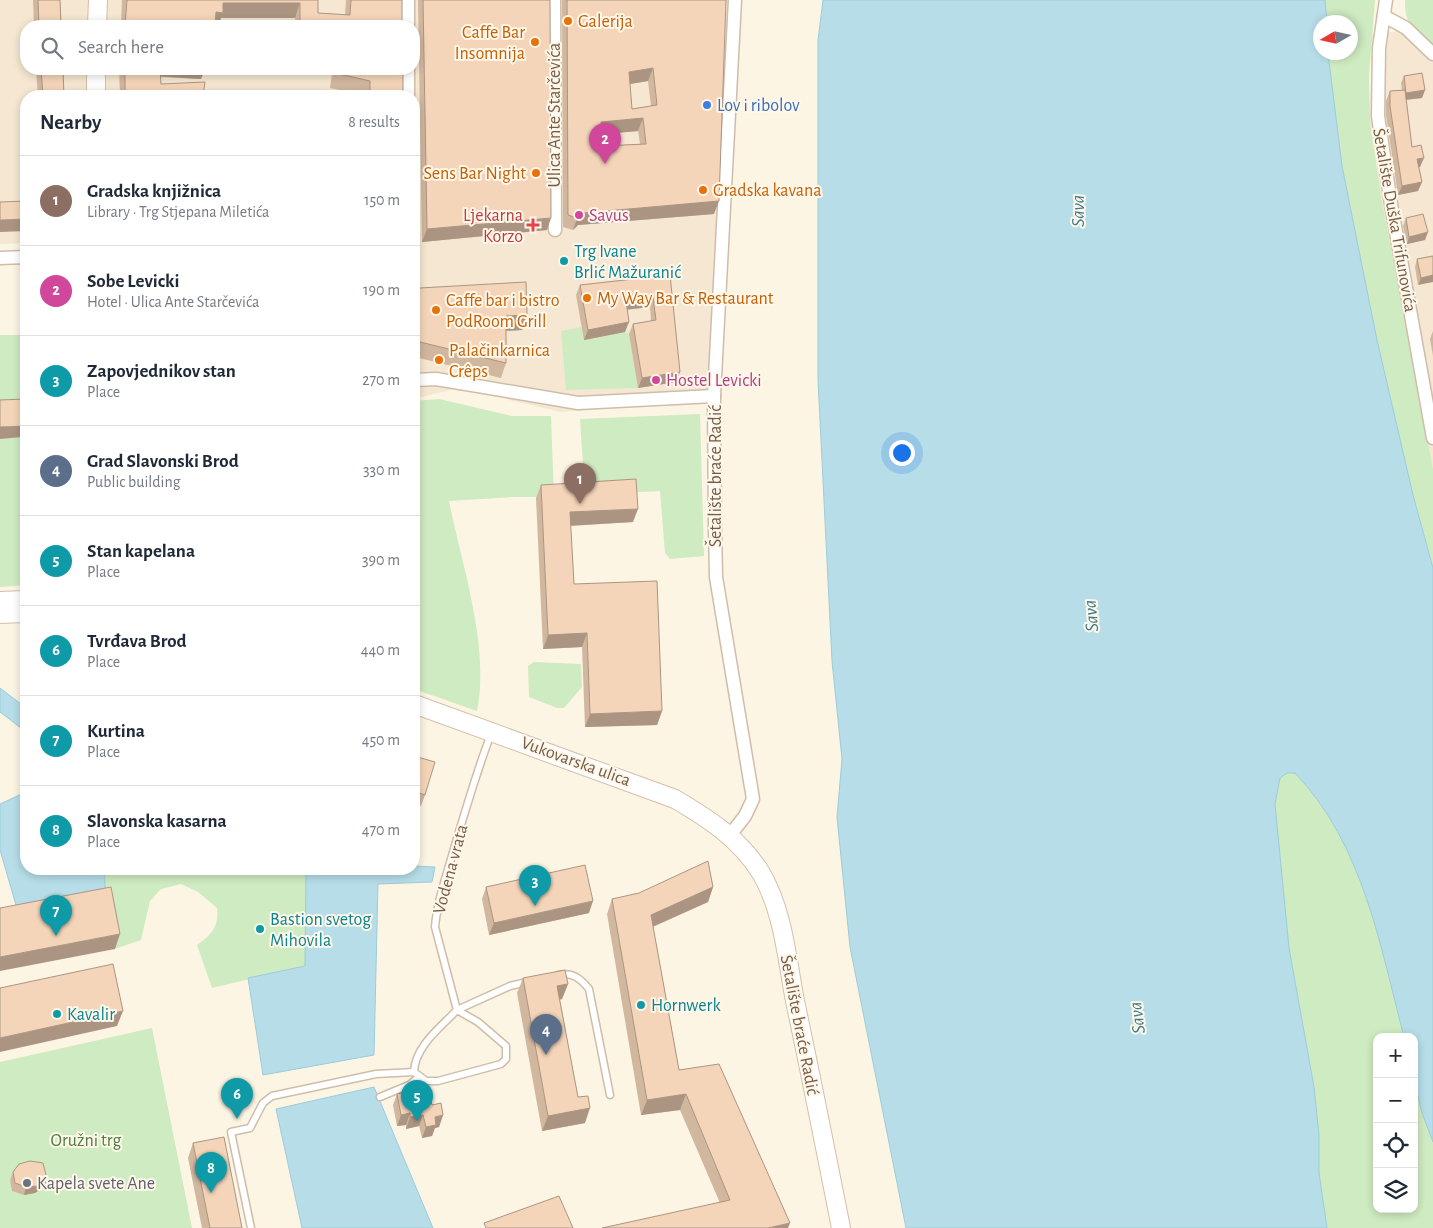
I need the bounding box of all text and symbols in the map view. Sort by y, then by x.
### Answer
place label: Galerija [578,13,633,31]
marker: Galerija [562,15,574,27]
north arrow [1313,15,1358,60]
search box [20,20,420,75]
place label: Caffe Bar Insomnija [455,24,525,63]
icon: search [38,34,66,62]
marker: Caffe Bar Insomnija [529,36,541,48]
text: Search here [78,38,164,57]
street label: Ulica Ante Starčevića [546,43,564,187]
place label: Lov i ribolov [717,97,800,115]
marker: Lov i ribolov [701,99,713,111]
text: Nearby [40,112,101,133]
text: 8 results [348,114,400,130]
pin: 2 [589,123,621,164]
street label: Šetalište Duška Trifunovića [1369,126,1422,314]
place label: Sens Bar Night [424,165,526,183]
marker: Sens Bar Night [530,167,542,179]
text: Gradska knjižnica [87,182,221,201]
place label: Gradska kavana [713,182,822,200]
marker: Gradska kavana [697,184,709,196]
text: 1 [53,192,59,208]
text: 150 m [364,192,400,208]
water label: Sava [1069,195,1088,227]
text: Library · Trg Stjepana Miletića [87,204,270,220]
place label: Ljekarna Korzo [463,207,523,246]
place label: Savus [589,207,629,225]
marker: Savus [573,209,585,221]
marker: Ljekarna Korzo [527,219,539,231]
place label: Trg Ivane Brlić Mažuranić [574,243,681,282]
marker: Trg Ivane Brlić Mažuranić [558,255,570,267]
text: Sobe Levicki [87,272,179,291]
text: 2 [52,282,60,298]
text: 190 m [363,282,400,298]
place label: My Way Bar & Restaurant [597,290,774,308]
place label: Caffe bar i bistro PodRoom Grill [446,292,560,331]
marker: My Way Bar & Restaurant [581,292,593,304]
text: Hotel · Ulica Ante Starčevića [87,294,259,310]
marker: Caffe bar i bistro PodRoom Grill [430,304,442,316]
place label: Palačinkarnica Crêps [449,342,550,381]
marker: Palačinkarnica Crêps [433,354,445,366]
text: Zapovjednikov stan [87,362,236,381]
text: 3 [53,372,59,388]
text: 270 m [362,372,400,388]
place label: Hostel Levicki [666,372,762,390]
marker: Hostel Levicki [650,374,662,386]
text: Place [87,384,120,400]
street label: Šetalište braće Radić [704,405,725,547]
your location [889,440,915,466]
text: Grad Slavonski Brod [87,452,239,471]
text: 4 [52,462,60,478]
text: 330 m [363,462,400,478]
pin: 1 [564,463,596,504]
text: Public building [87,474,181,490]
text: Stan kapelana [87,542,195,561]
text: 5 [53,552,59,568]
text: 390 m [362,552,400,568]
text: Place [87,564,120,580]
water label: Sava [1081,599,1102,633]
text: Tvrđava Brod [87,632,187,651]
text: 6 [52,642,60,658]
text: 440 m [361,642,400,658]
text: Place [87,654,120,670]
text: Kurtina [87,722,145,741]
text: 7 [53,732,59,748]
text: 450 m [362,732,400,748]
street label: Vukovarska ulica [519,734,633,790]
text: Place [87,744,120,760]
text: Slavonska kasarna [87,812,227,831]
text: 8 [52,822,60,838]
text: 470 m [362,822,400,838]
street label: Vodena vrata [430,822,472,916]
text: Place [87,834,120,850]
pin: 3 [519,865,551,906]
pin: 7 [40,895,72,936]
place label: Bastion svetog Mihovila [270,911,371,950]
marker: Bastion svetog Mihovila [254,923,266,935]
street label: Šetalište braće Radić [777,953,824,1097]
place label: Hornwerk [651,997,721,1015]
marker: Hornwerk [635,999,647,1011]
water label: Sava [1126,1001,1149,1035]
place label: Kavalir [67,1006,115,1024]
marker: Kavalir [51,1008,63,1020]
pin: 4 [530,1014,562,1055]
map controls [1373,1033,1418,1213]
button: + [1373,1033,1418,1078]
pin: 6 [221,1078,253,1119]
button: − [1373,1078,1418,1123]
pin: 5 [401,1080,433,1121]
button: locate [1373,1123,1418,1168]
park label: Oružni trg [51,1132,122,1150]
pin: 8 [195,1152,227,1193]
button: layers [1373,1168,1418,1213]
place label: Kapela svete Ane [37,1175,155,1193]
marker: Kapela svete Ane [21,1177,33,1189]

